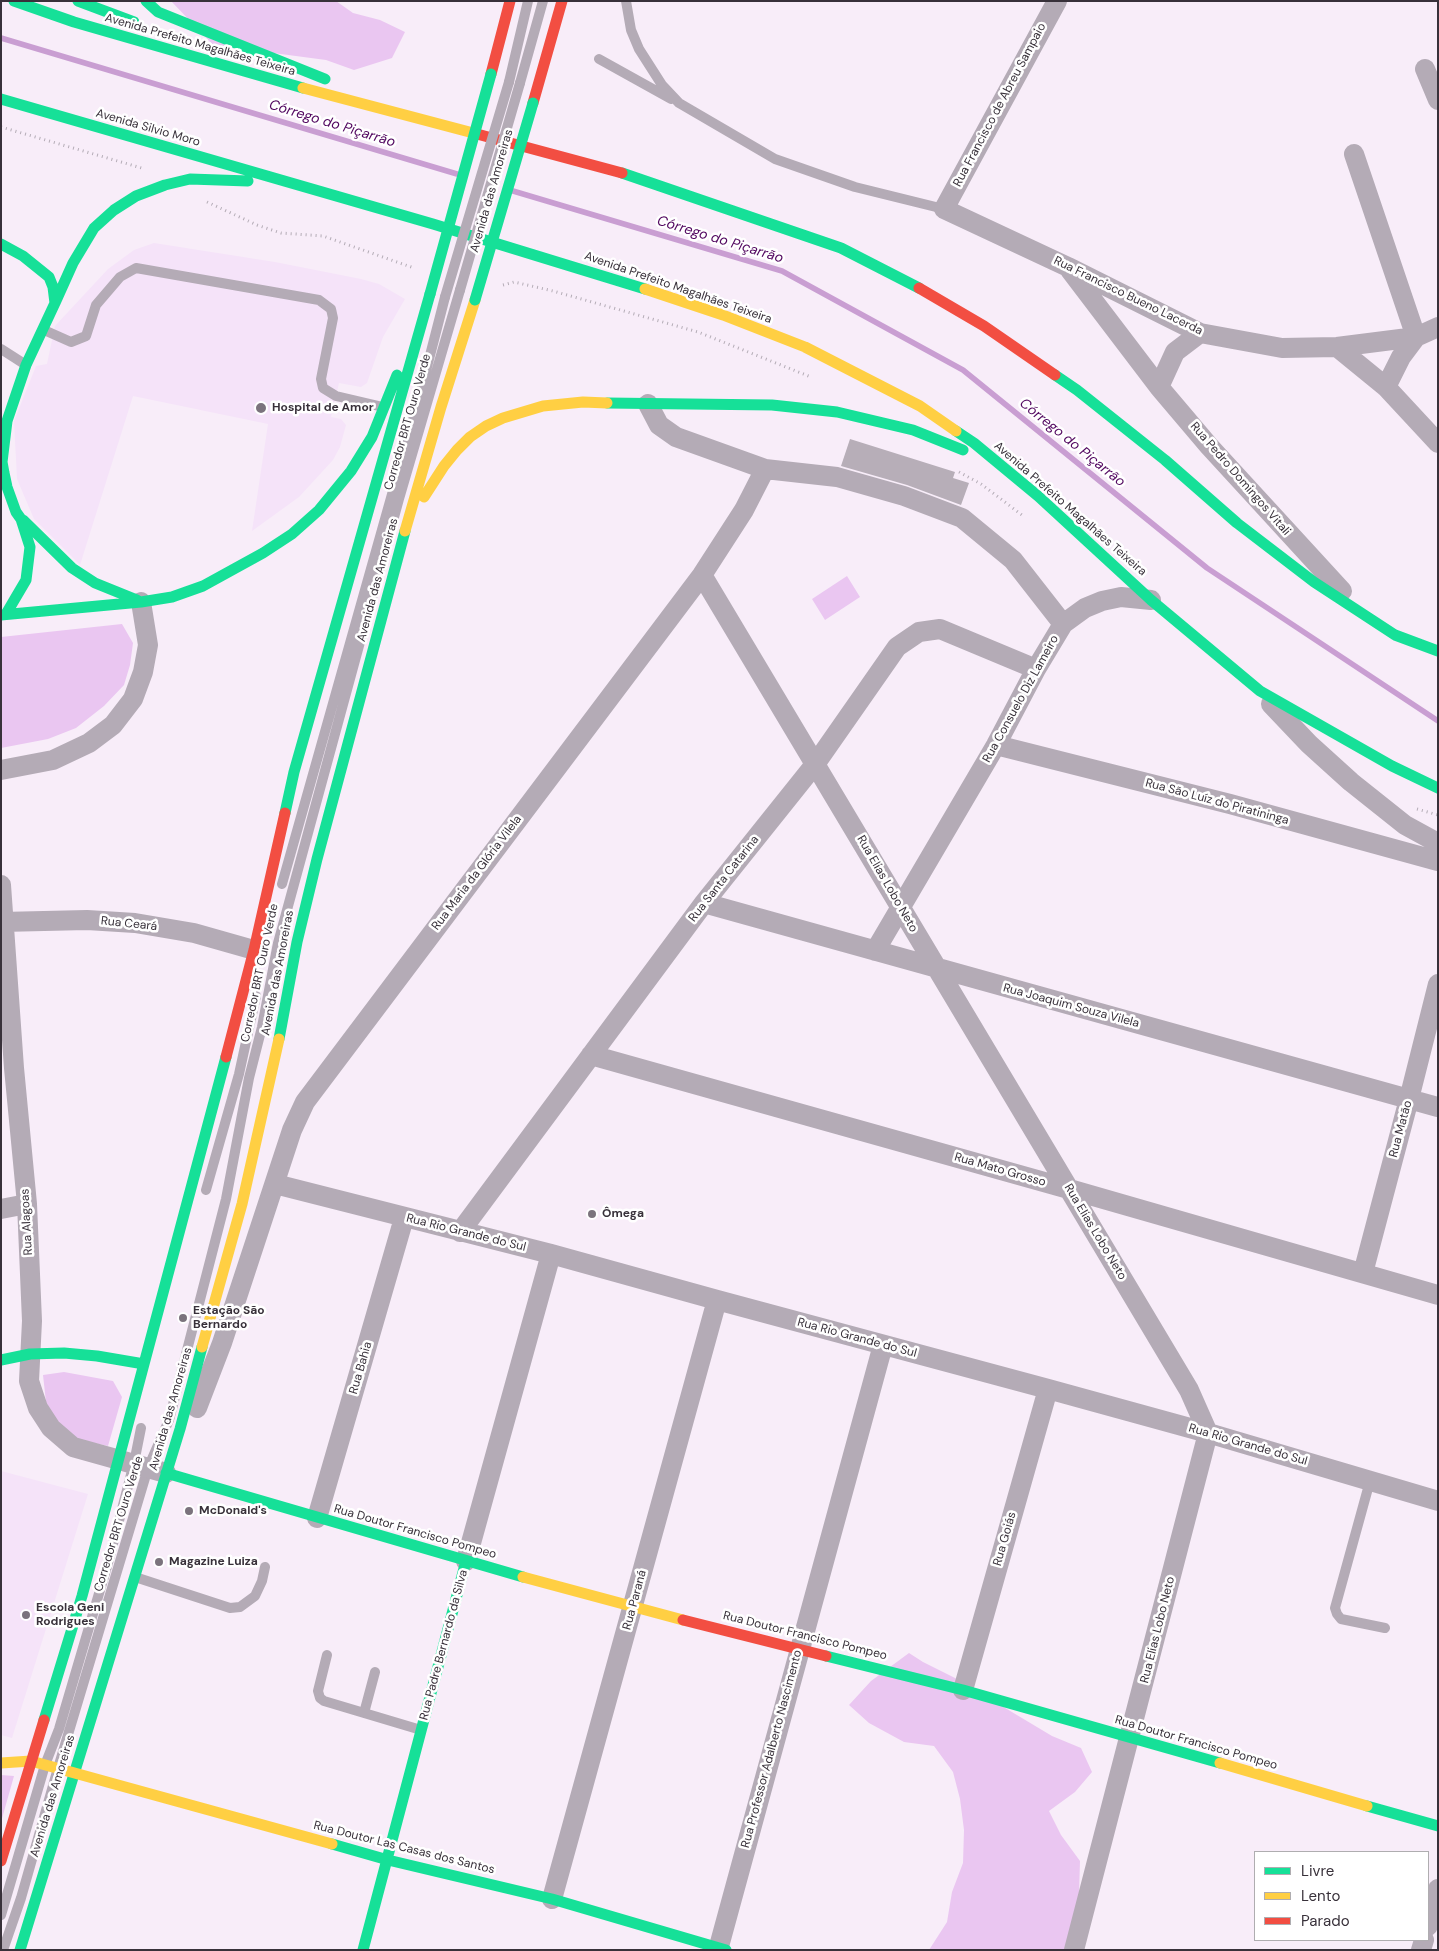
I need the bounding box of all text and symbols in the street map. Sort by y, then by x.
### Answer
street label: Avenida Prefeito Magalhães Teixeira [103,11,297,79]
street label: Rua Francisco de Abreu Sampaio [951,21,1049,189]
water label: Córrego do Piçarrão [267,97,397,151]
street label: Avenida Silvio Moro [94,106,202,150]
street label: Avenida das Amoreiras [468,128,516,254]
water label: Córrego do Piçarrão [655,213,785,267]
street label: Avenida Prefeito Magalhães Teixeira [582,249,774,327]
street label: Rua Francisco Bueno Lacerda [1051,254,1205,338]
street label: Corredor BRT Ouro Verde [382,352,434,492]
water label: Córrego do Piçarrão [1016,395,1128,491]
marker: Hospital de Amor [254,401,268,415]
place label: Hospital de Amor [272,401,374,415]
street label: Rua Pedro Domingos Vitali [1187,419,1293,539]
street label: Avenida Prefeito Magalhães Teixeira [991,439,1149,579]
street label: Avenida das Amoreiras [355,517,401,643]
street label: Rua Consuelo Diz Lameiro [980,633,1062,765]
street label: Rua São Luíz do Piratininga [1144,776,1290,828]
street label: Rua Maria da Glória Vilela [429,813,525,933]
street label: Rua Santa Catarina [686,833,762,925]
street label: Rua Elias Lobo Neto [853,833,921,935]
street label: Corredor BRT Ouro Verde [238,903,282,1043]
street label: Avenida das Amoreiras [259,909,297,1037]
street label: Rua Ceará [100,914,158,934]
street label: Rua Joaquim Souza Vilela [1001,981,1141,1031]
street label: Rua Matão [1386,1099,1416,1159]
street label: Rua Mato Grosso [953,1150,1047,1190]
street label: Rua Elias Lobo Neto [1061,1181,1129,1283]
street label: Rua Alagoas [18,1188,36,1256]
place label: Ômega [602,1207,644,1221]
marker: Ômega [586,1208,598,1220]
street label: Rua Rio Grande do Sul [405,1211,527,1255]
place label: Estação São Bernardo [193,1304,264,1332]
marker: Estação São Bernardo [177,1312,189,1324]
street label: Rua Rio Grande do Sul [796,1315,918,1361]
street label: Rua Bahia [347,1340,375,1396]
street label: Avenida das Amoreiras [147,1346,195,1472]
street label: Rua Rio Grande do Sul [1187,1421,1309,1469]
street label: Corredor BRT Ouro Verde [91,1454,147,1594]
street label: Rua Doutor Francisco Pompeo [332,1502,498,1562]
place label: McDonald's [199,1504,267,1518]
marker: McDonald's [183,1505,195,1517]
street label: Rua Goiás [990,1510,1020,1568]
place label: Magazine Luiza [169,1555,258,1569]
marker: Magazine Luiza [153,1556,165,1568]
street label: Rua Padre Bernardo da Silva [417,1568,471,1722]
street label: Rua Paraná [620,1569,650,1631]
street label: Rua Elias Lobo Neto [1138,1575,1178,1685]
place label: Escola Geni Rodrigues [36,1601,104,1629]
marker: Escola Geni Rodrigues [20,1609,32,1621]
street label: Rua Doutor Francisco Pompeo [722,1609,888,1663]
street label: Rua Professor Adalberto Nascimento [739,1649,805,1849]
street label: Rua Doutor Francisco Pompeo [1113,1713,1279,1773]
street label: Avenida das Amoreiras [28,1733,78,1859]
street label: Rua Doutor Las Casas dos Santos [312,1818,496,1878]
legend [1254,1851,1429,1941]
text: Livre [1301,1861,1334,1881]
text: Lento [1301,1886,1340,1906]
text: Parado [1301,1911,1350,1931]

